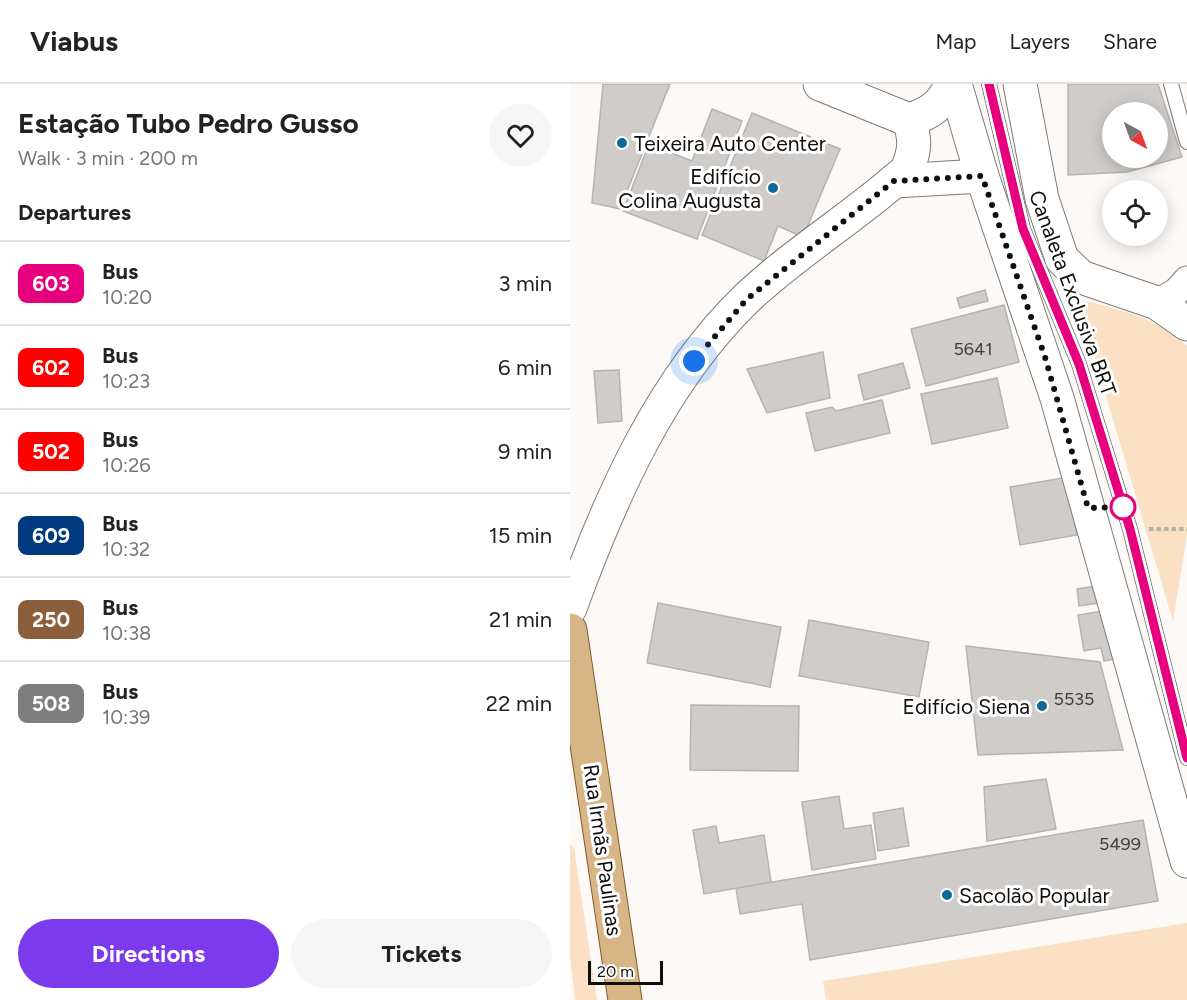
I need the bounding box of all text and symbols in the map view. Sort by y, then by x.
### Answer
text: Viabus [30,24,118,58]
text: Map [936,29,976,54]
text: Layers [1009,29,1070,54]
text: Share [1103,29,1157,54]
north arrow [1102,102,1168,168]
map controls [1102,102,1168,246]
button: heart [489,104,552,167]
text: Estação Tubo Pedro Gusso [18,106,359,140]
place label: Teixeira Auto Center [634,131,826,156]
marker: Teixeira Auto Center [615,136,629,150]
text: Walk · 3 min · 200 m [18,146,198,170]
place label: Edifício Colina Augusta [618,164,761,213]
button: locate [1102,180,1168,246]
marker: Edifício Colina Augusta [766,181,780,195]
street label: Canaleta Exclusiva BRT [1024,187,1122,400]
text: Departures [18,199,131,226]
text: Bus [102,258,138,285]
text: 3 min [498,270,552,297]
text: 603 [32,271,70,296]
text: 10:20 [102,285,152,309]
house number: 5641 [953,338,993,360]
text: Bus [102,342,138,369]
your location [679,346,709,376]
text: 6 min [498,354,552,381]
text: 602 [32,355,70,380]
text: 10:23 [102,369,150,393]
text: Bus [102,426,138,453]
text: 9 min [498,438,552,465]
text: 502 [32,439,70,464]
text: 10:26 [102,453,151,477]
unlabelled marker [1110,494,1136,520]
text: Bus [102,510,138,537]
text: 15 min [489,522,552,549]
text: 609 [32,523,70,548]
text: 10:32 [102,537,150,561]
text: Bus [102,594,138,621]
text: 21 min [489,606,552,633]
text: 250 [32,607,70,632]
text: 10:38 [102,621,151,645]
text: Bus [102,678,138,705]
house number: 5535 [1054,688,1094,710]
text: 22 min [486,690,552,717]
text: 508 [32,691,70,716]
place label: Edifício Siena [903,694,1030,719]
marker: Edifício Siena [1035,699,1049,713]
text: 10:39 [102,705,150,729]
street label: Rua Irmãs Paulinas [579,763,627,937]
house number: 5499 [1099,833,1141,855]
place label: Sacolão Popular [959,883,1110,908]
marker: Sacolão Popular [940,888,954,902]
button: Directions [18,919,279,988]
button: Tickets [291,919,552,988]
scale bar [588,958,663,986]
text: 20 m [597,962,634,981]

